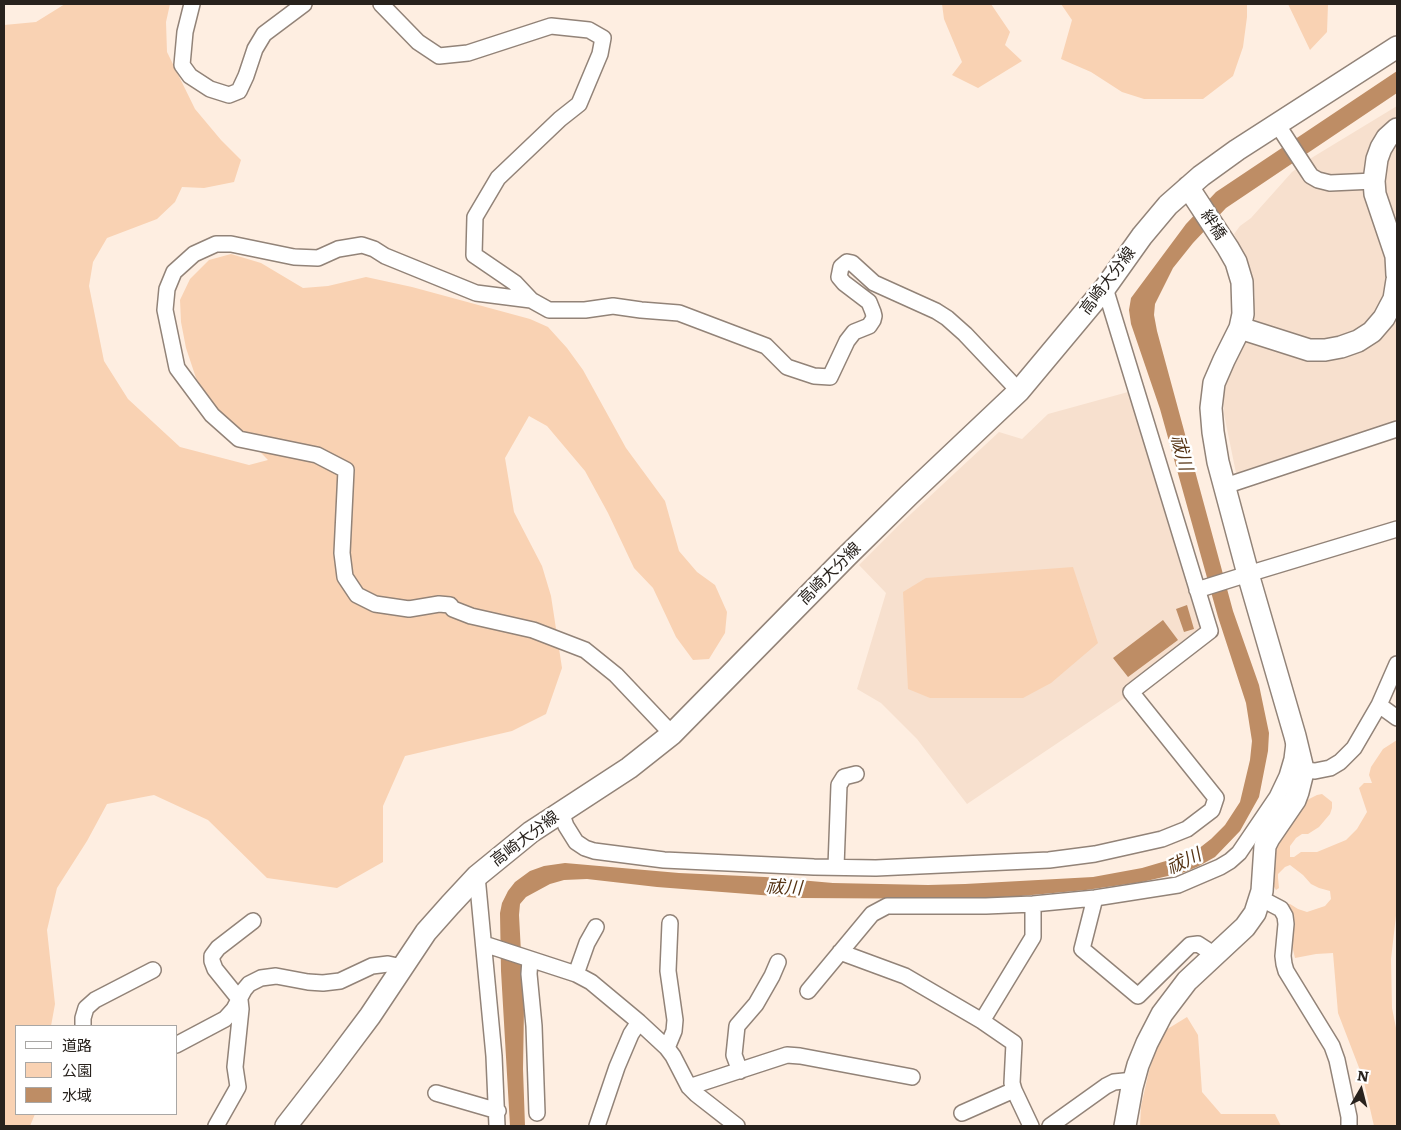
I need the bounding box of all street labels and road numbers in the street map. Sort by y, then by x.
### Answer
street label: 絆橋 [1196,206,1230,244]
street label: 高崎大分線 [1076,243,1140,319]
street label: 高崎大分線 [795,539,865,609]
street label: 高崎大分線 [487,807,563,871]

